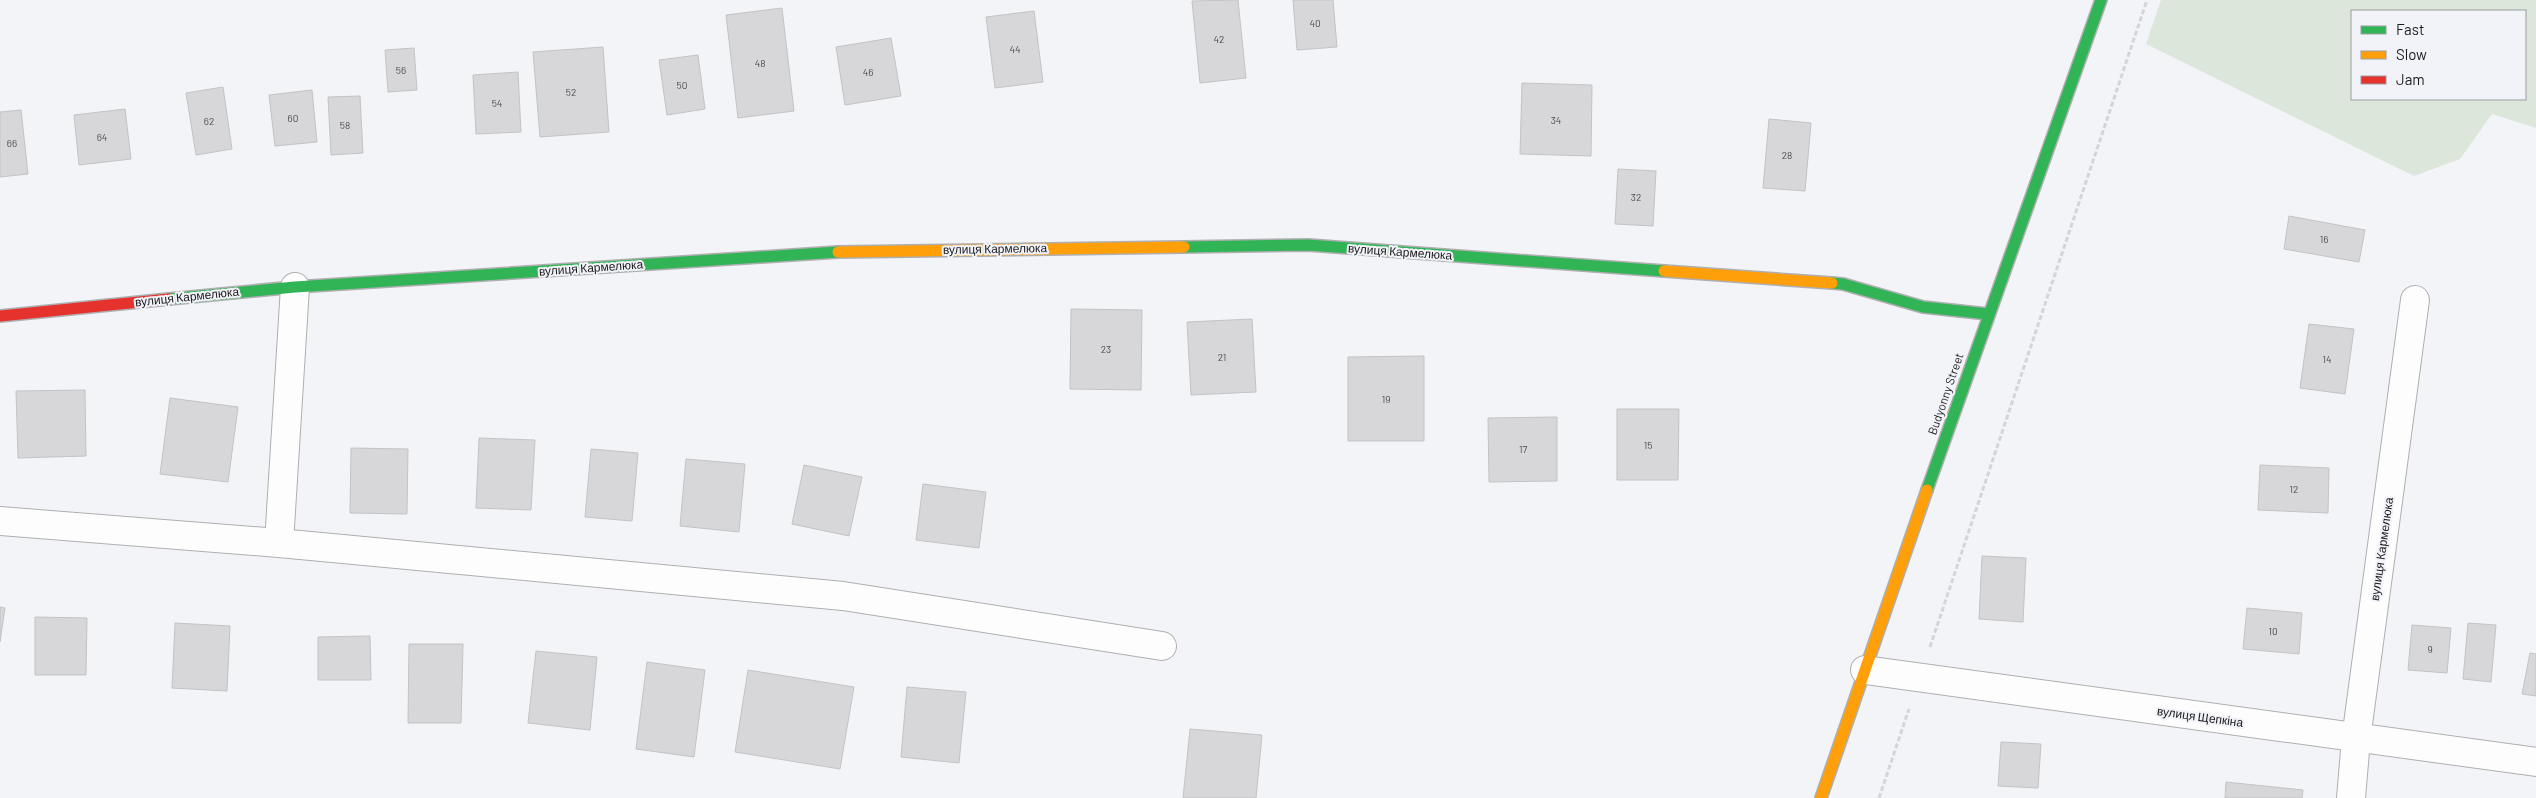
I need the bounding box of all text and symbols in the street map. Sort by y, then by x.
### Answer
legend [2351,10,2526,100]
house number: 40 [1309,17,1321,29]
text: Fast [2396,20,2424,38]
house number: 42 [1214,33,1224,45]
house number: 44 [1009,43,1021,55]
text: Slow [2396,45,2427,63]
house number: 48 [755,57,765,69]
house number: 56 [396,64,406,76]
house number: 46 [863,66,873,78]
text: Jam [2396,70,2425,88]
house number: 50 [677,79,687,91]
house number: 52 [566,86,576,98]
house number: 54 [492,97,502,109]
house number: 60 [288,112,298,124]
house number: 34 [1551,114,1561,126]
house number: 62 [204,115,214,127]
house number: 58 [340,119,350,131]
house number: 64 [97,131,107,143]
house number: 66 [7,137,17,149]
house number: 28 [1782,149,1792,161]
house number: 32 [1631,191,1641,203]
house number: 16 [2320,233,2328,245]
street label: вулиця Кармелюка [943,240,1048,257]
street label: вулиця Кармелюка [1347,240,1453,263]
street label: вулиця Кармелюка [538,256,644,279]
street label: вулиця Кармелюка [134,284,240,309]
house number: 23 [1101,343,1111,355]
house number: 21 [1218,351,1226,363]
street label: Budyonny Street [1924,351,1966,436]
house number: 14 [2322,353,2332,365]
house number: 19 [1382,393,1390,405]
house number: 15 [1644,439,1652,451]
house number: 17 [1519,443,1527,455]
house number: 12 [2290,483,2298,495]
street label: вулиця Кармелюка [2367,496,2396,602]
house number: 10 [2268,625,2278,637]
house number: 9 [2427,643,2433,655]
street label: вулиця Щепкіна [2156,703,2244,730]

